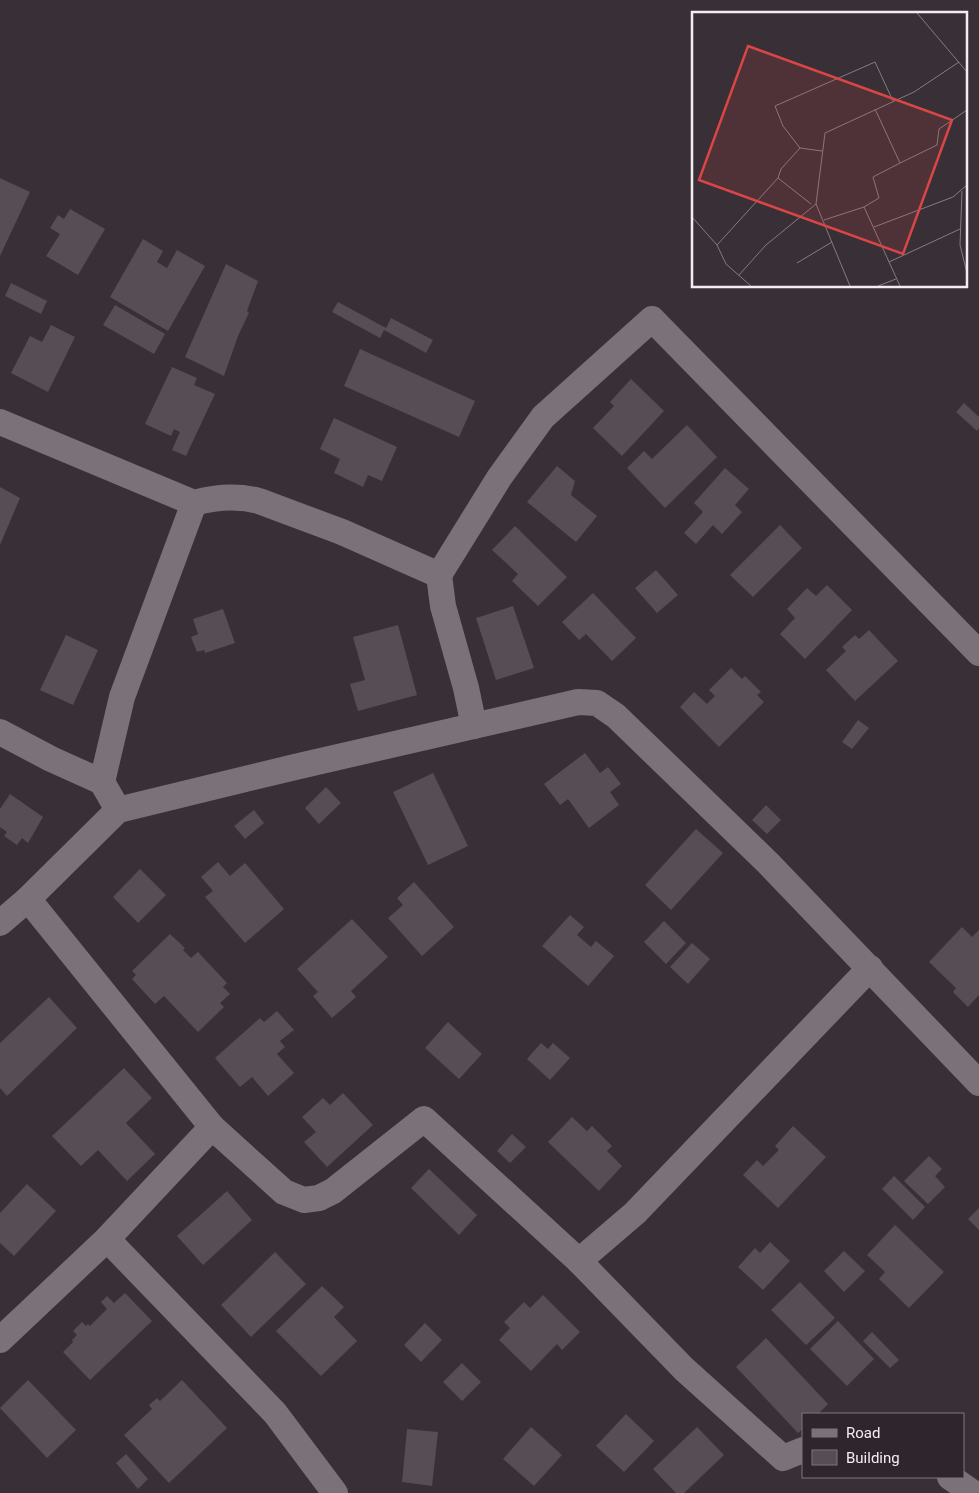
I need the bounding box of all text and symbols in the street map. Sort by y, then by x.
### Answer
inset map [692,12,966,288]
legend [802,1413,964,1478]
text: Road [846,1424,880,1442]
text: Building [846,1449,900,1467]

